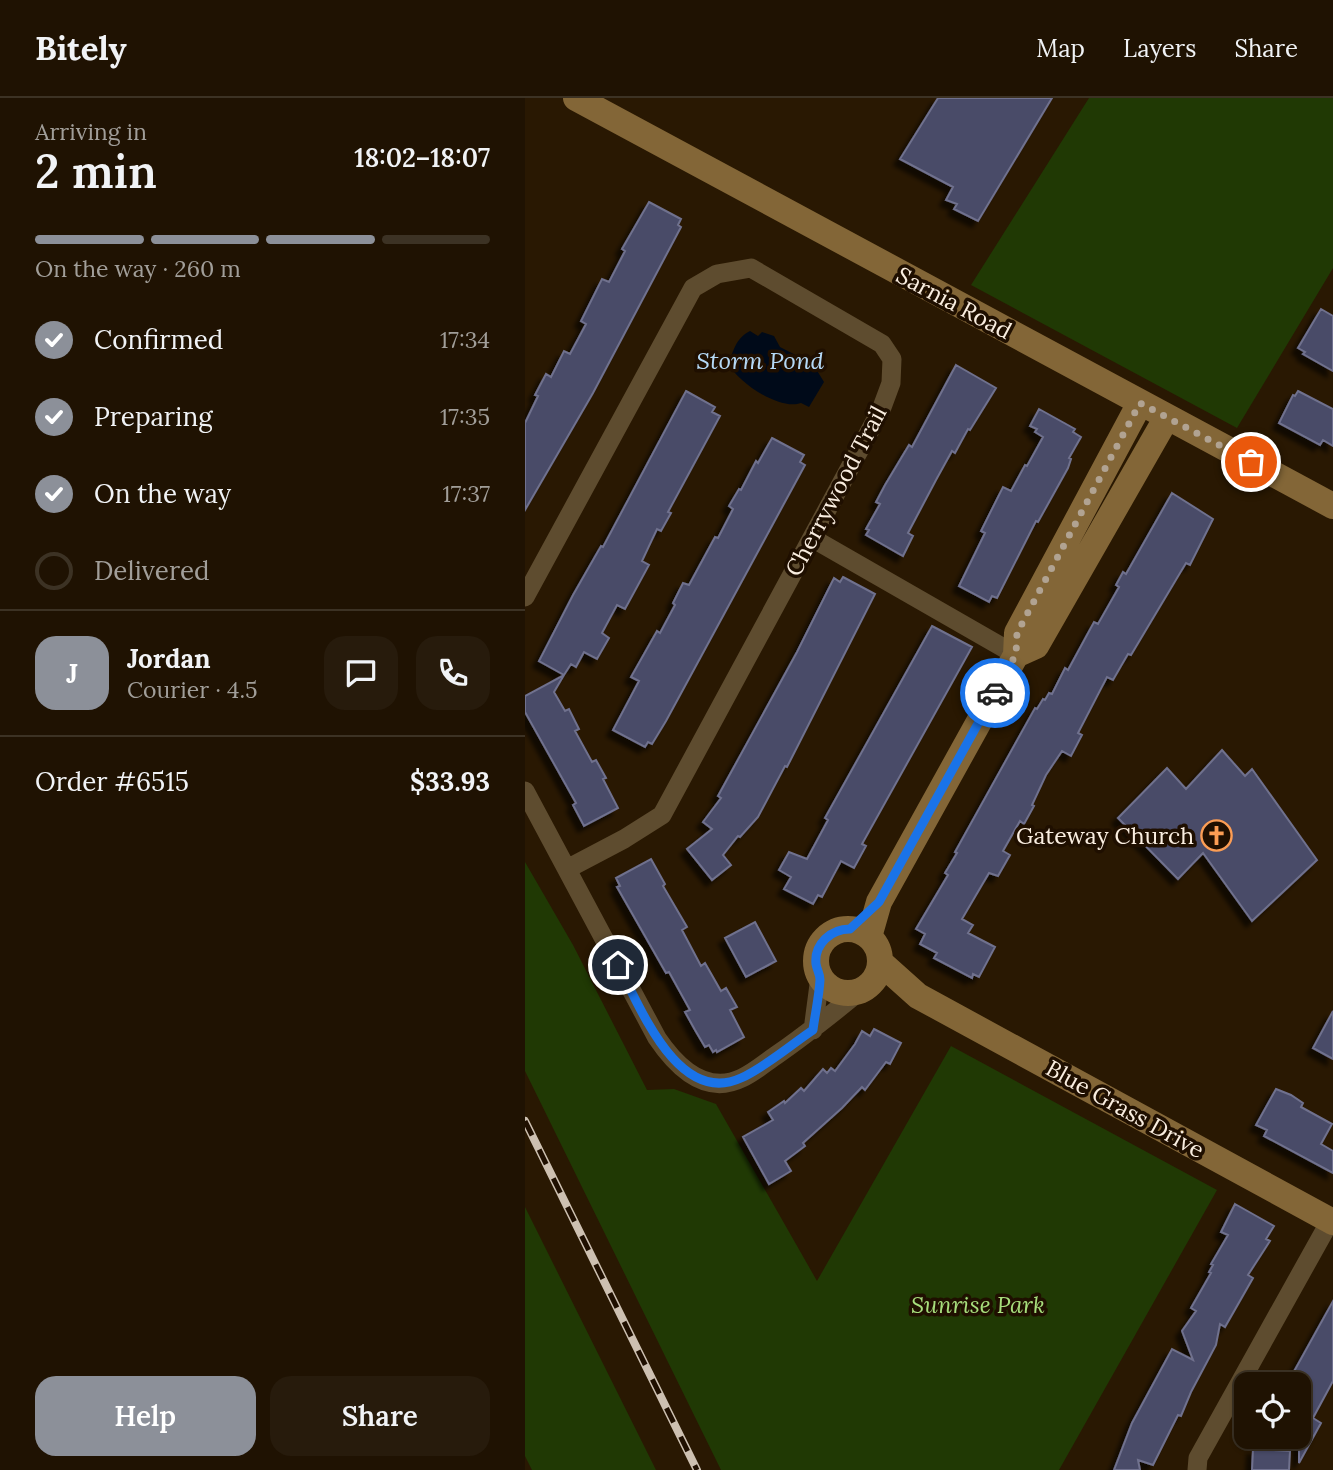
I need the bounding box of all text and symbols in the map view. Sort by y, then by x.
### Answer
text: Bitely [35,27,127,69]
text: Map [1036,33,1085,64]
text: Layers [1123,33,1196,64]
text: Share [1234,33,1298,64]
text: Arriving in [35,117,147,146]
text: 18:02–18:07 [354,141,490,174]
text: 2 min [35,142,157,201]
text: On the way · 260 m [35,254,241,283]
street label: Sarnia Road [892,260,1017,345]
icon: check [35,321,73,359]
text: Confirmed [94,323,223,356]
text: 17:34 [440,325,490,354]
water label: Storm Pond [696,345,825,376]
icon: check [35,398,73,436]
text: Preparing [94,400,213,433]
street label: Cherrywood Trail [779,401,893,581]
text: 17:35 [440,402,490,431]
pin [1221,432,1281,492]
icon: bag [1232,443,1270,481]
icon: check [35,475,73,513]
text: On the way [94,477,231,510]
text: 17:37 [442,479,490,508]
text: Delivered [94,554,210,587]
button: chat [324,636,398,710]
button: phone [416,636,490,710]
text: Jordan [127,642,211,675]
text: J [66,657,78,690]
courier [960,658,1030,728]
icon: car [976,674,1014,712]
text: Courier · 4.5 [127,675,258,704]
text: Order #6515 [35,765,189,798]
text: $33.93 [410,765,490,798]
church icon: Gateway Church [1200,819,1234,853]
place label: Gateway Church [1016,821,1194,850]
pin [588,935,648,995]
icon: home [599,946,637,984]
street label: Blue Grass Drive [1041,1053,1210,1164]
park label: Sunrise Park [911,1290,1045,1319]
map controls [1234,1372,1311,1449]
button: locate [1234,1372,1311,1449]
button: Help [35,1376,256,1456]
button: Share [270,1376,490,1456]

